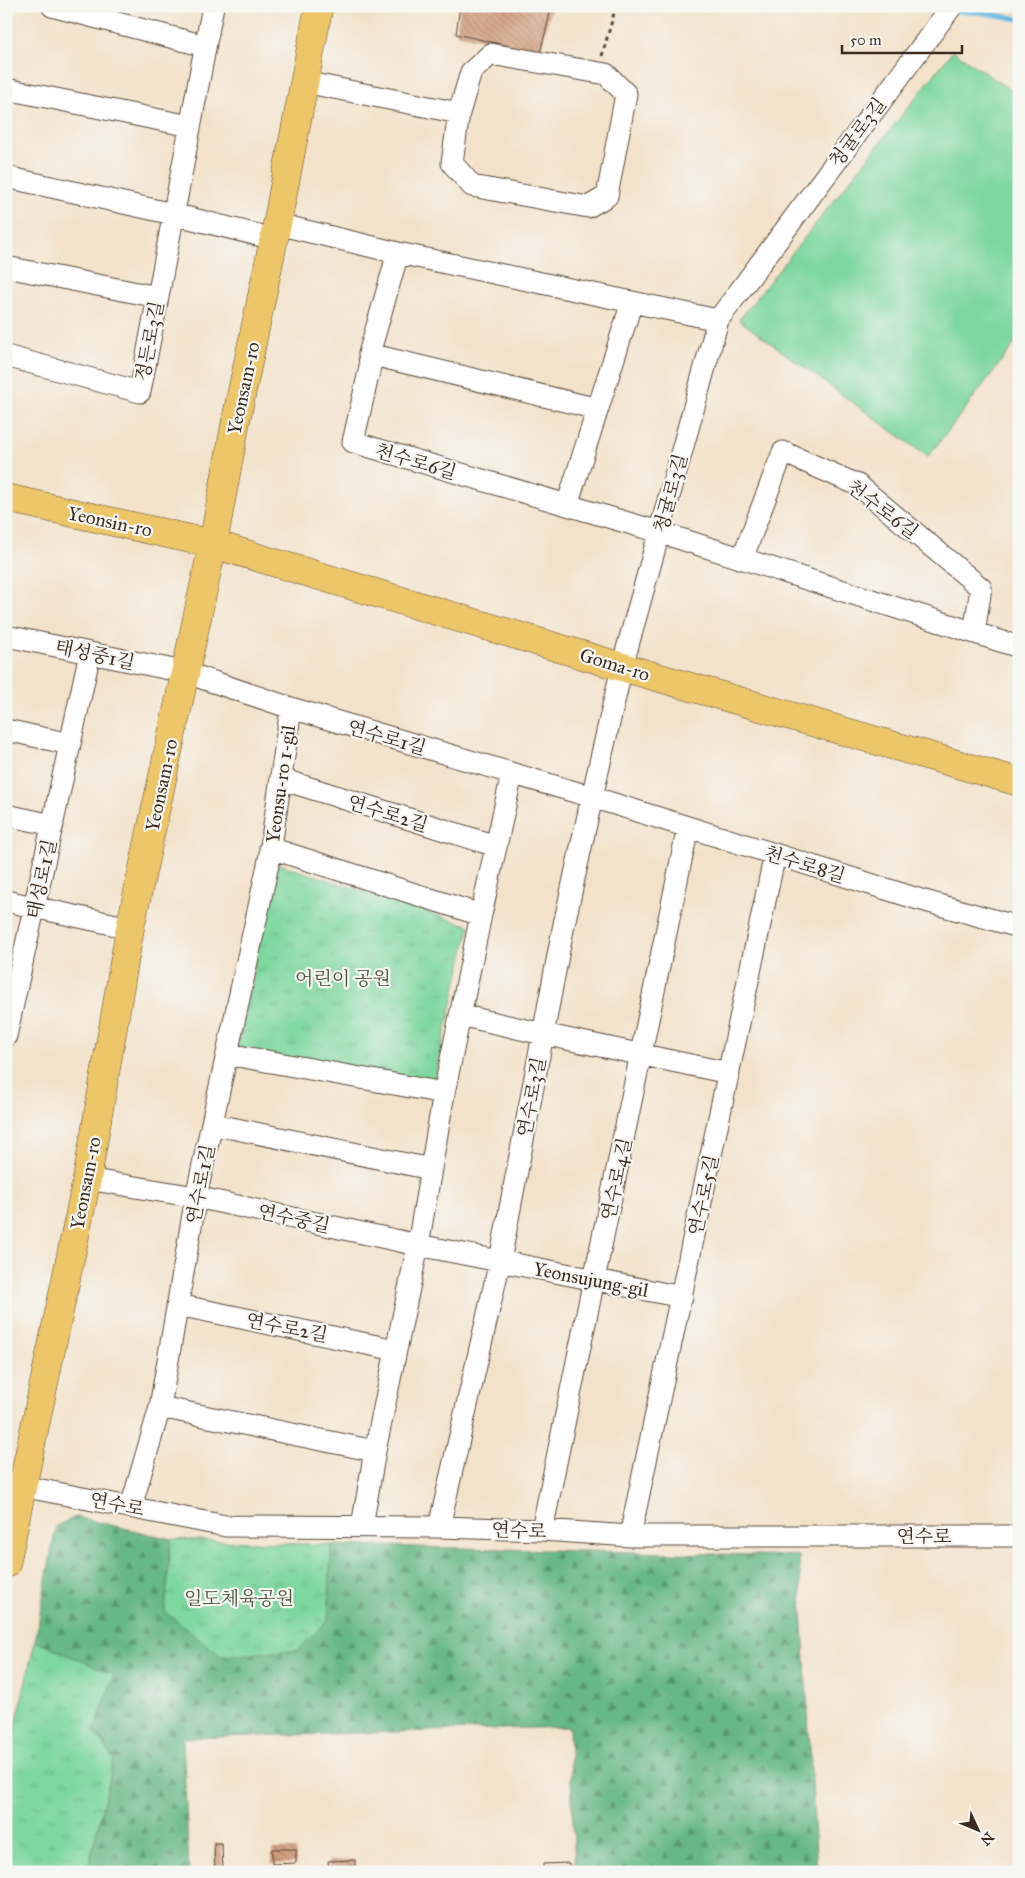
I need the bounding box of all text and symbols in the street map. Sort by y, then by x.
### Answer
scale bar [842,22,962,54]
text: 50 m [850,31,882,49]
street label: 청귤로3길 [824,93,891,172]
street label: 정든로3길 [130,299,169,383]
street label: Yeonsam-ro [222,339,265,437]
street label: 천수로6길 [373,439,459,484]
street label: 청귤로3길 [649,451,692,535]
street label: 천수로6길 [843,475,923,544]
street label: Yeonsin-ro [66,501,154,542]
street label: 태성중1길 [53,635,137,674]
street label: Goma-ro [577,643,653,686]
street label: 연수로1길 [345,715,429,760]
street label: Yeonsu-ro 1-gil [261,723,301,845]
street label: Yeonsam-ro [140,736,183,834]
street label: 연수로2길 [345,790,431,837]
street label: 태성로1길 [22,837,61,921]
street label: 천수로8길 [762,841,848,888]
park label: 어린이 공원 [295,967,391,990]
street label: 연수로3길 [512,1055,551,1139]
street label: Yeonsam-ro [65,1134,106,1232]
street label: 연수로4길 [597,1136,636,1223]
street label: 연수로1길 [181,1142,219,1226]
street label: 연수로5길 [684,1152,723,1238]
street label: 연수중길 [256,1200,332,1237]
street label: Yeonsujung-gil [531,1257,651,1303]
street label: 연수로2길 [244,1308,330,1347]
street label: 연수로 [88,1488,146,1521]
street label: 연수로 [491,1518,547,1543]
street label: 연수로 [896,1525,952,1548]
park label: 일도체육공원 [184,1587,294,1610]
north arrow [952,1806,1002,1856]
text: N [977,1829,997,1849]

